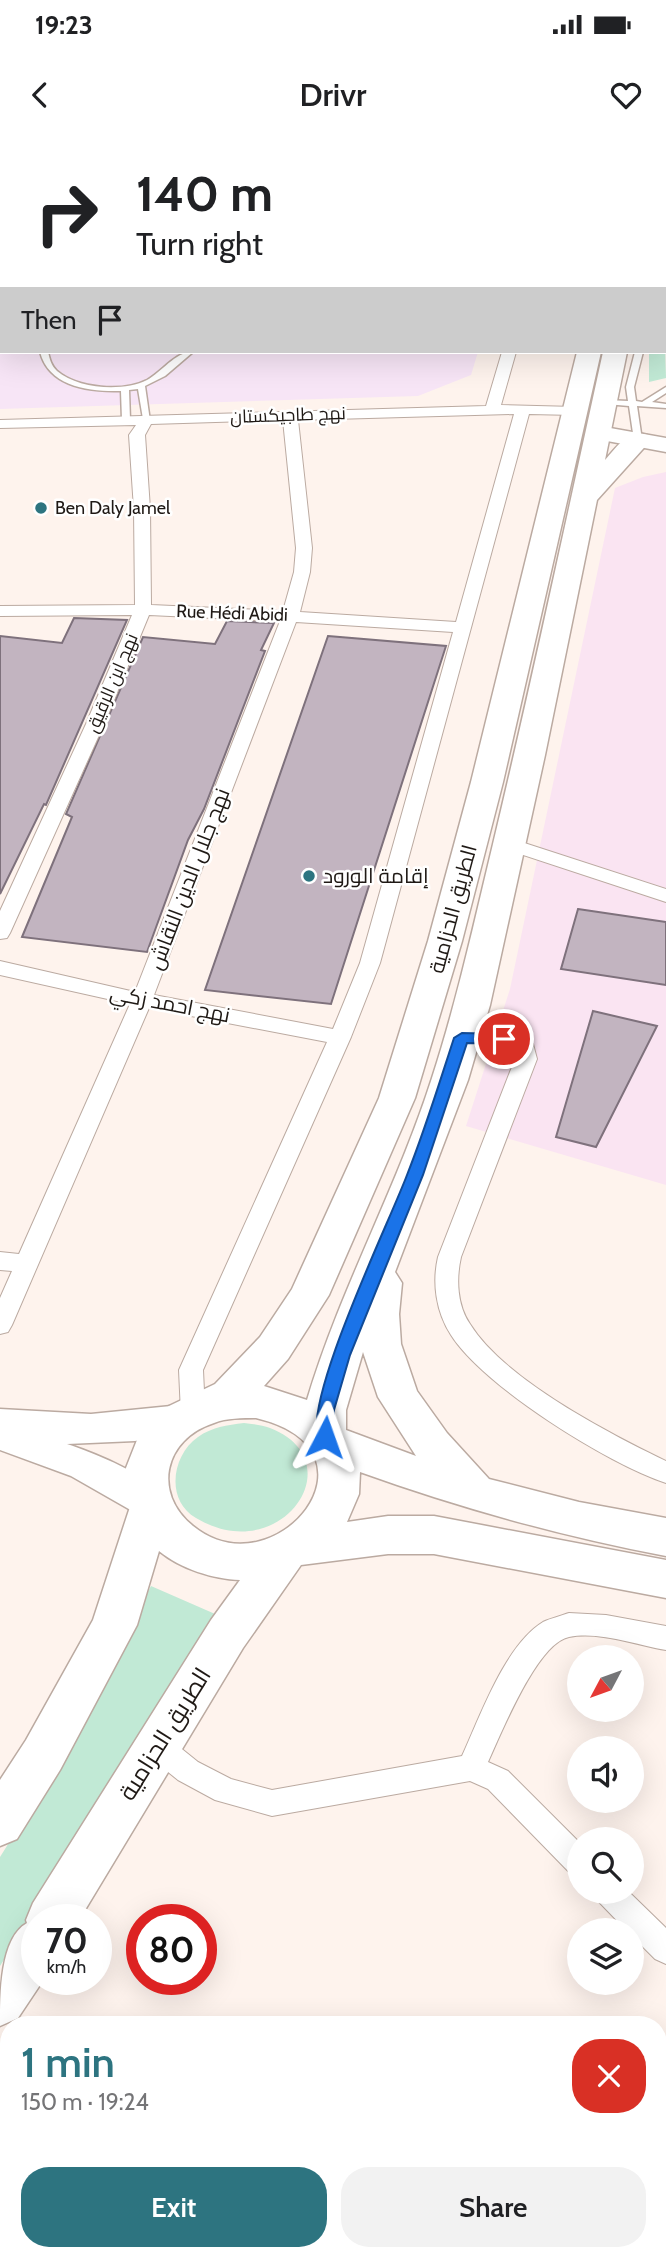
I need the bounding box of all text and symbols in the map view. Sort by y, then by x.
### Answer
text: 19:23 [35,9,93,41]
text: Drivr [300,75,366,114]
icon: back [21,76,59,114]
icon: heart [607,76,645,114]
text: 140 m [136,164,273,223]
icon: right [21,168,112,259]
text: Turn right [136,224,263,263]
icon: arrive [91,301,129,339]
text: Then [21,304,77,336]
street label: نهج طاجيكستان [230,402,346,429]
place label: Ben Daly Jamel [55,497,171,519]
marker: Ben Daly Jamel [33,500,49,516]
street label: Rue Hédi Abidi [176,600,288,626]
street label: نهج ابن الرقيق [81,630,144,736]
street label: نهج جلال الدين النقاش [142,785,237,974]
street label: الطريق الحزامية [423,842,483,976]
place label: إقامة الورود [323,863,429,889]
marker: إقامة الورود [301,868,317,884]
street label: نهج احمد زكي [107,980,232,1031]
pin [474,1009,534,1069]
icon: arrive [485,1020,523,1058]
position arrow [288,1400,362,1474]
north arrow [567,1645,644,1722]
map controls [567,1645,644,1995]
street label: الطريق الحزامية [112,1662,218,1806]
button: sound [567,1736,644,1813]
button: search [567,1827,644,1904]
speed limit sign: 80 [126,1904,217,1995]
button: layers [567,1918,644,1995]
text: 70 [45,1919,88,1962]
text: km/h [47,1956,86,1978]
text: 1 min [21,2036,115,2088]
button: close [572,2039,646,2113]
text: 150 m · 19:24 [21,2088,149,2116]
button: Exit [21,2167,327,2247]
button: Share [341,2167,646,2247]

